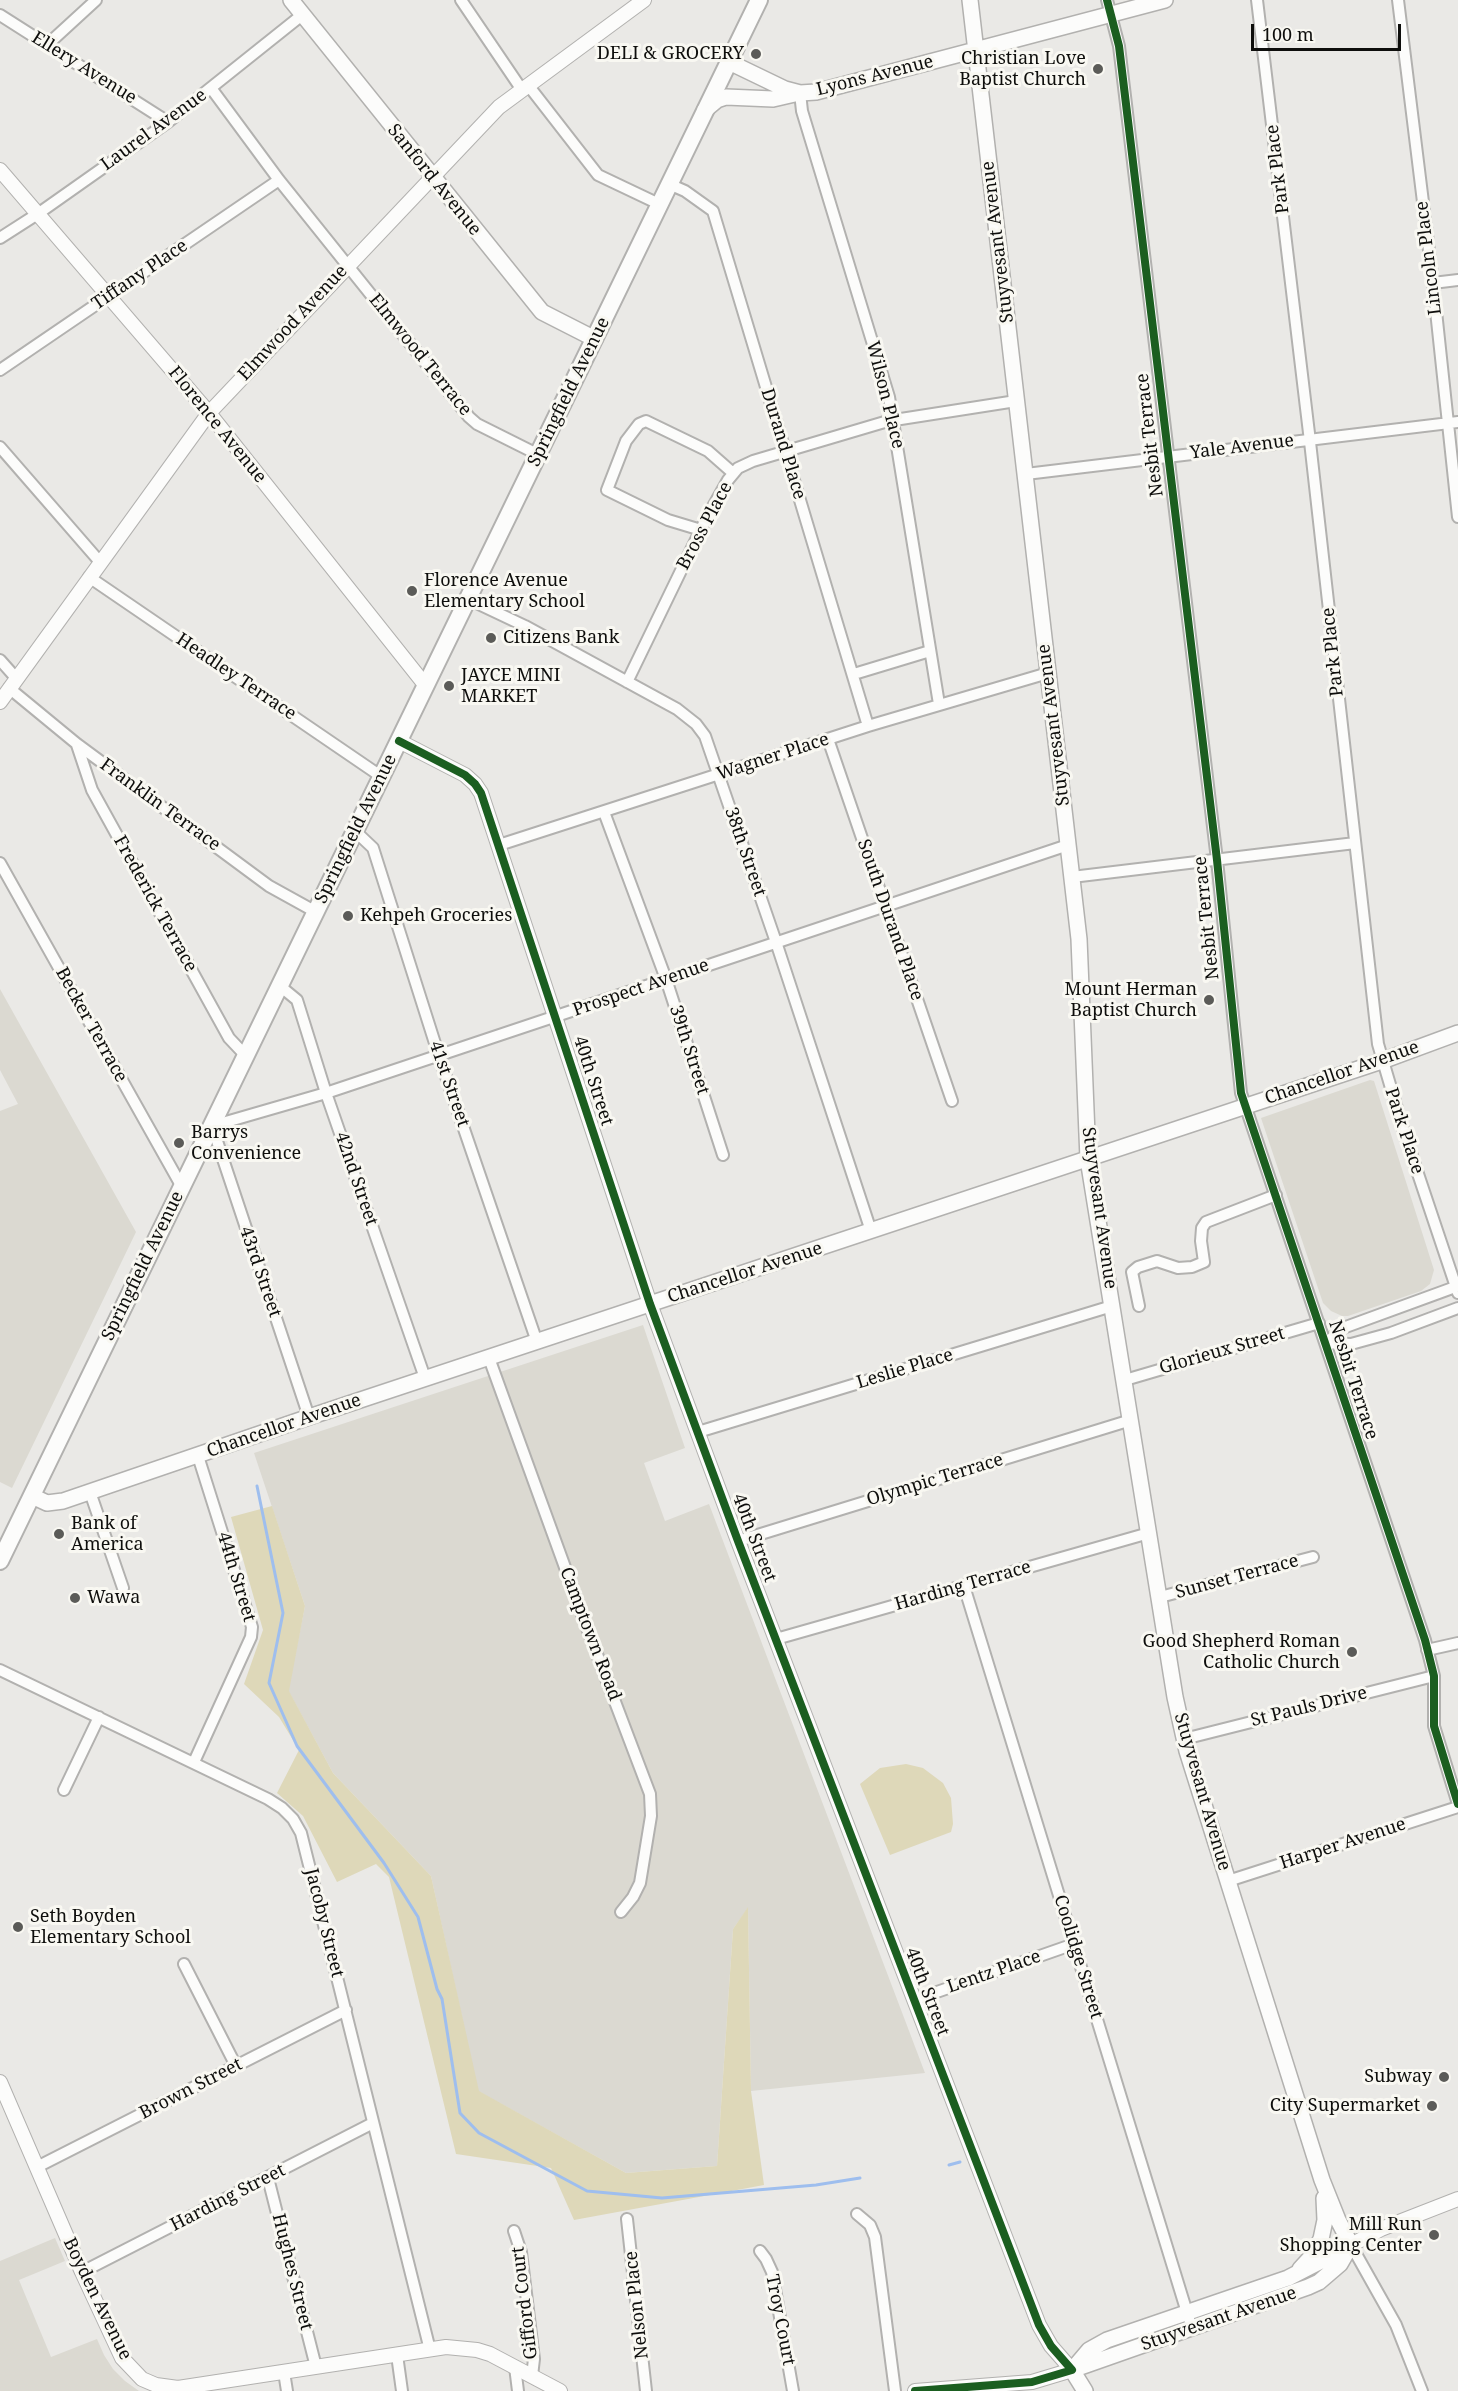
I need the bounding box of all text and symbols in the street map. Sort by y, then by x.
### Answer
scale bar [1254,12,1404,50]
text: 100 m [1262,22,1314,46]
street label: Ellery Avenue [28,27,140,109]
place label: DELI & GROCERY [597,43,744,65]
marker: DELI & GROCERY [749,47,763,61]
place label: Christian Love Baptist Church [959,48,1086,90]
street label: Lyons Avenue [814,51,936,101]
marker: Christian Love Baptist Church [1091,62,1105,76]
street label: Laurel Avenue [97,84,211,176]
street label: Sanford Avenue [382,120,486,240]
street label: Park Place [1262,123,1294,215]
street label: Stuyvesant Avenue [977,160,1019,324]
street label: Lincoln Place [1411,200,1447,316]
street label: Tiffany Place [88,235,192,315]
street label: Elmwood Avenue [234,261,352,385]
street label: Elmwood Terrace [364,290,476,420]
street label: Springfield Avenue [523,314,615,470]
street label: Wilson Place [861,339,909,451]
street label: Florence Avenue [163,362,271,488]
street label: Nesbit Terrace [1132,372,1168,498]
street label: Durand Place [756,386,810,502]
street label: Yale Avenue [1189,430,1295,464]
street label: Bross Place [673,478,737,574]
place label: Florence Avenue Elementary School [424,570,585,612]
marker: Florence Avenue Elementary School [405,584,419,598]
street label: Park Place [1318,606,1348,698]
place label: Citizens Bank [503,627,619,649]
street label: Headley Terrace [172,629,300,725]
marker: Citizens Bank [484,631,498,645]
street label: Stuyvesant Avenue [1033,643,1075,807]
place label: JAYCE MINI MARKET [461,665,560,708]
marker: JAYCE MINI MARKET [442,679,456,693]
street label: Wagner Place [714,729,832,785]
street label: Springfield Avenue [310,751,402,907]
street label: Franklin Terrace [96,754,224,856]
street label: 38th Street [720,805,770,899]
street label: Frederick Terrace [109,832,201,976]
street label: South Durand Place [852,836,928,1004]
street label: Nesbit Terrace [1190,855,1224,981]
place label: Kehpeh Groceries [360,905,512,927]
marker: Kehpeh Groceries [341,909,355,923]
street label: Prospect Avenue [570,955,712,1021]
street label: Becker Terrace [50,964,132,1086]
place label: Mount Herman Baptist Church [1065,979,1197,1022]
marker: Mount Herman Baptist Church [1202,993,1216,1007]
street label: 39th Street [664,1003,714,1097]
street label: 40th Street [568,1034,618,1128]
street label: Chancellor Avenue [1262,1036,1422,1110]
street label: 41st Street [424,1038,474,1130]
street label: Park Place [1380,1085,1428,1177]
place label: Barrys Convenience [191,1122,301,1164]
street label: Stuyvesant Avenue [1077,1126,1121,1290]
street label: 42nd Street [330,1129,382,1229]
marker: Barrys Convenience [172,1136,186,1150]
street label: Springfield Avenue [97,1188,189,1344]
street label: 43rd Street [234,1224,286,1320]
street label: Chancellor Avenue [665,1238,825,1308]
street label: Nesbit Terrace [1324,1318,1382,1442]
street label: Glorieux Street [1157,1323,1287,1379]
street label: Leslie Place [854,1344,956,1394]
street label: Chancellor Avenue [204,1389,364,1463]
street label: Olympic Terrace [864,1449,1006,1511]
street label: 40th Street [727,1491,781,1585]
place label: Bank of America [71,1513,144,1556]
marker: Bank of America [52,1527,66,1541]
street label: 44th Street [212,1529,260,1625]
street label: Sunset Terrace [1173,1550,1301,1604]
street label: Harding Terrace [892,1556,1034,1616]
street label: Camptown Road [555,1564,625,1704]
place label: Wawa [87,1587,140,1609]
marker: Wawa [68,1591,82,1605]
place label: Good Shepherd Roman Catholic Church [1143,1631,1340,1674]
marker: Good Shepherd Roman Catholic Church [1345,1645,1359,1659]
street label: St Pauls Drive [1249,1682,1369,1732]
street label: Stuyvesant Avenue [1169,1711,1235,1873]
street label: Harper Avenue [1277,1813,1409,1875]
street label: Jacoby Street [300,1866,348,1980]
street label: Coolidge Street [1049,1892,1107,2022]
place label: Seth Boyden Elementary School [30,1906,191,1948]
marker: Seth Boyden Elementary School [11,1920,25,1934]
street label: 40th Street [900,1945,954,2039]
street label: Lentz Place [944,1946,1044,1998]
street label: Brown Street [136,2054,246,2124]
place label: Subway [1364,2066,1432,2088]
marker: Subway [1437,2070,1451,2084]
place label: City Supermarket [1270,2095,1420,2117]
marker: City Supermarket [1425,2099,1439,2113]
street label: Harding Street [167,2160,289,2236]
street label: Hughes Street [267,2211,317,2333]
place label: Mill Run Shopping Center [1280,2214,1422,2256]
marker: Mill Run Shopping Center [1427,2228,1441,2242]
street label: Boyden Avenue [58,2234,136,2364]
street label: Gifford Court [507,2245,543,2361]
street label: Nelson Place [621,2250,653,2360]
street label: Troy Court [761,2273,799,2367]
street label: Stuyvesant Avenue [1138,2282,1300,2356]

